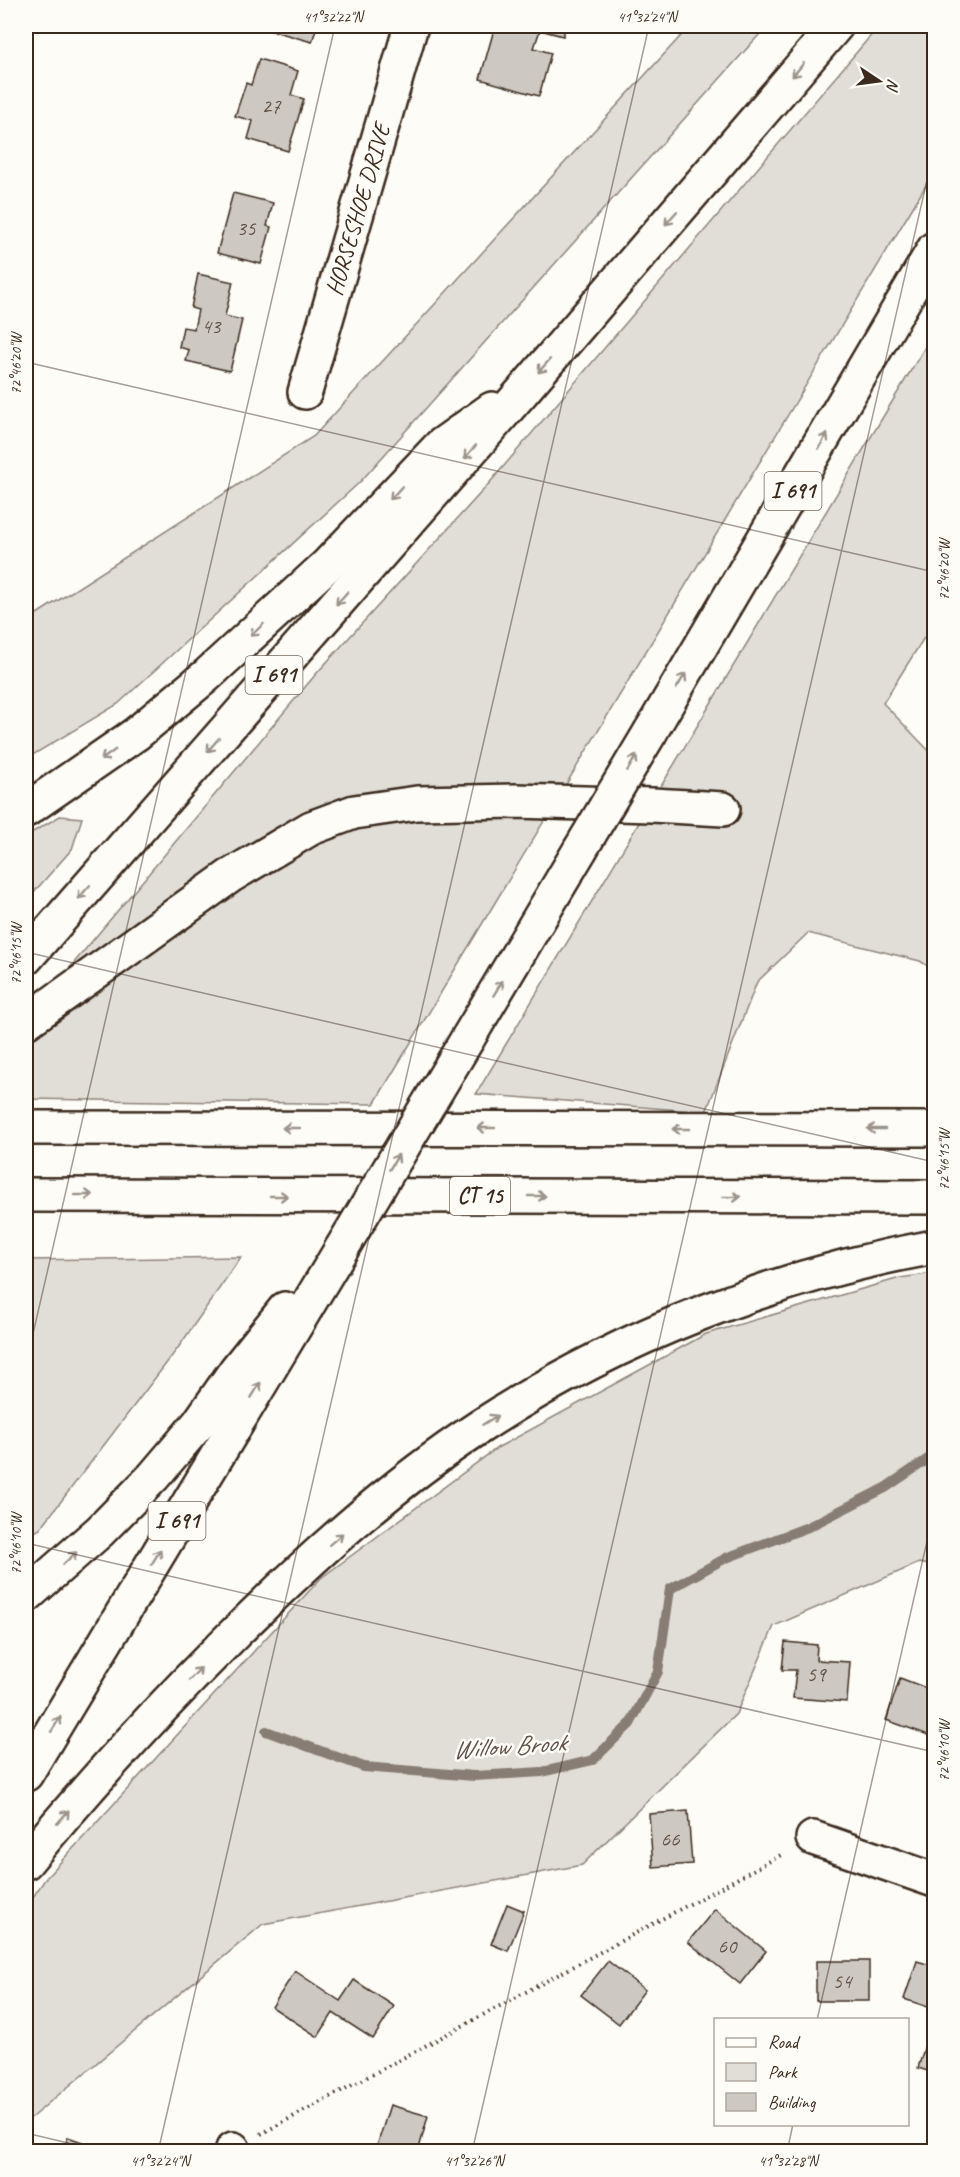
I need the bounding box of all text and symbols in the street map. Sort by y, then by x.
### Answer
text: 41°32'22"N [303,8,366,27]
text: 41°32'24"N [617,8,680,27]
north arrow [849,51,909,111]
one-way arrow [791,62,805,77]
text: N [881,77,903,94]
house number: 27 [262,93,282,119]
street label: HORSESHOE DRIVE [319,117,398,299]
one-way arrow [665,210,678,226]
house number: 35 [237,215,257,241]
house number: 43 [202,313,222,339]
text: 72°46'20"W [7,330,26,394]
one-way arrow [537,358,551,373]
one-way arrow [817,433,829,450]
one-way arrow [463,444,477,459]
road number: I 691 [764,472,822,510]
one-way arrow [389,485,403,500]
text: 72°46'20"W [935,536,954,600]
one-way arrow [335,591,349,606]
one-way arrow [250,623,265,638]
road number: I 691 [246,656,302,694]
one-way arrow [675,673,687,690]
one-way arrow [206,737,220,752]
one-way arrow [100,749,116,761]
one-way arrow [626,755,638,772]
one-way arrow [78,883,92,899]
text: 72°46'15"W [7,920,26,984]
one-way arrow [492,980,504,997]
one-way arrow [282,1122,302,1134]
one-way arrow [477,1123,497,1134]
one-way arrow [672,1123,692,1135]
one-way arrow [867,1123,887,1135]
text: 72°46'15"W [935,1126,954,1190]
one-way arrow [388,1154,400,1171]
road number: CT 15 [450,1177,510,1215]
one-way arrow [73,1189,93,1201]
one-way arrow [268,1190,288,1202]
one-way arrow [526,1190,546,1202]
one-way arrow [721,1191,741,1203]
one-way arrow [251,1382,263,1399]
one-way arrow [481,1414,498,1426]
road number: I 691 [148,1502,206,1540]
text: 72°46'10"W [7,1510,26,1574]
one-way arrow [328,1532,343,1546]
one-way arrow [150,1549,162,1566]
one-way arrow [62,1551,77,1565]
house number: 59 [807,1661,827,1687]
one-way arrow [188,1666,202,1681]
one-way arrow [50,1716,62,1733]
text: 72°46'10"W [935,1717,954,1781]
water label: Willow Brook [452,1725,571,1766]
one-way arrow [56,1810,70,1825]
house number: 66 [661,1826,680,1852]
house number: 60 [718,1933,738,1959]
house number: 54 [833,1968,854,1994]
legend [714,2018,909,2126]
text: Road [768,2031,801,2053]
text: Park [768,2061,798,2083]
text: Building [768,2091,817,2113]
text: 41°32'24"N [130,2152,193,2171]
text: 41°32'26"N [444,2152,507,2171]
text: 41°32'28"N [758,2152,821,2171]

